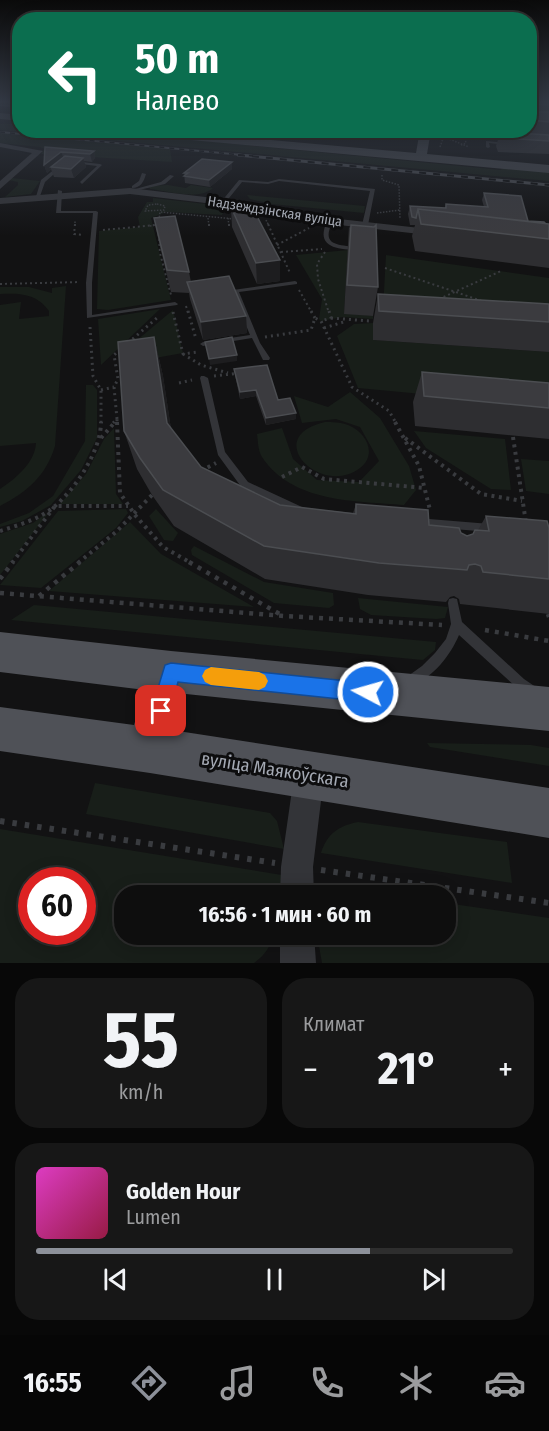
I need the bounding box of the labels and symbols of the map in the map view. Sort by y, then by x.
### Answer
street label: Надзеждзінская вуліца [206,192,344,231]
position arrow [336,660,400,724]
pin [135,685,186,736]
street label: вуліца Маякоўскага [200,747,350,793]
speed limit sign: 60 [18,867,96,945]

